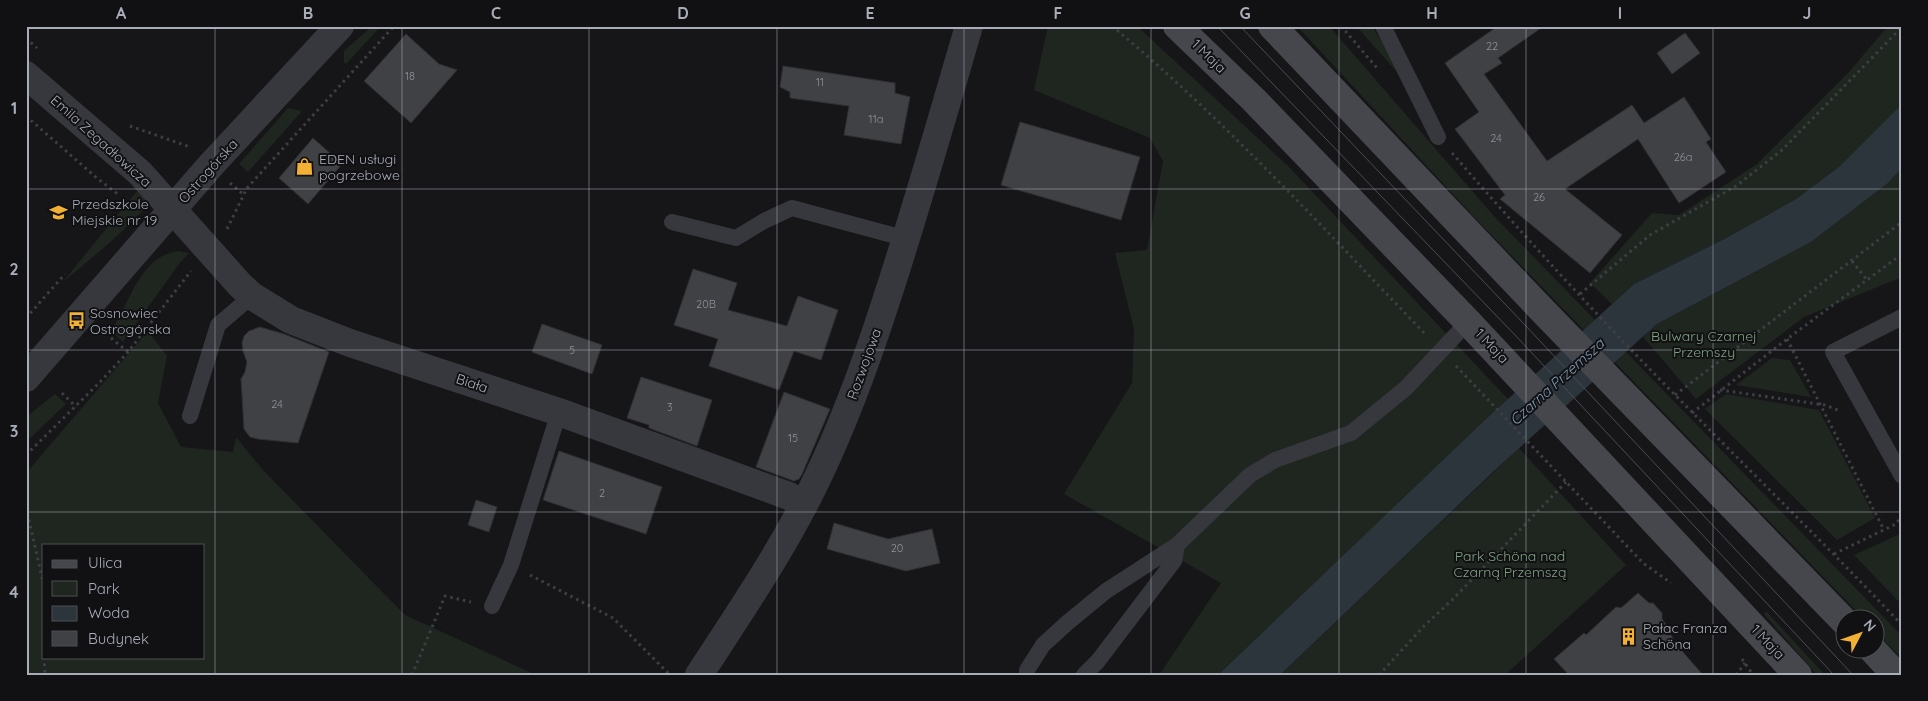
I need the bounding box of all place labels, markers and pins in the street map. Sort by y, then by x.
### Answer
place label: EDEN usługi pogrzebowe [319,150,400,184]
shop icon: EDEN usługi pogrzebowe [295,157,315,177]
place label: Przedszkole Miejskie nr 19 [72,195,158,229]
school or university icon: Przedszkole Miejskie nr 19 [48,202,68,222]
place label: Sosnowiec Ostrogórska [90,304,171,338]
bus stop icon: Sosnowiec Ostrogórska [66,311,86,331]
place label: Pałac Franza Schöna [1643,619,1727,653]
building icon: Pałac Franza Schöna [1619,626,1639,646]

